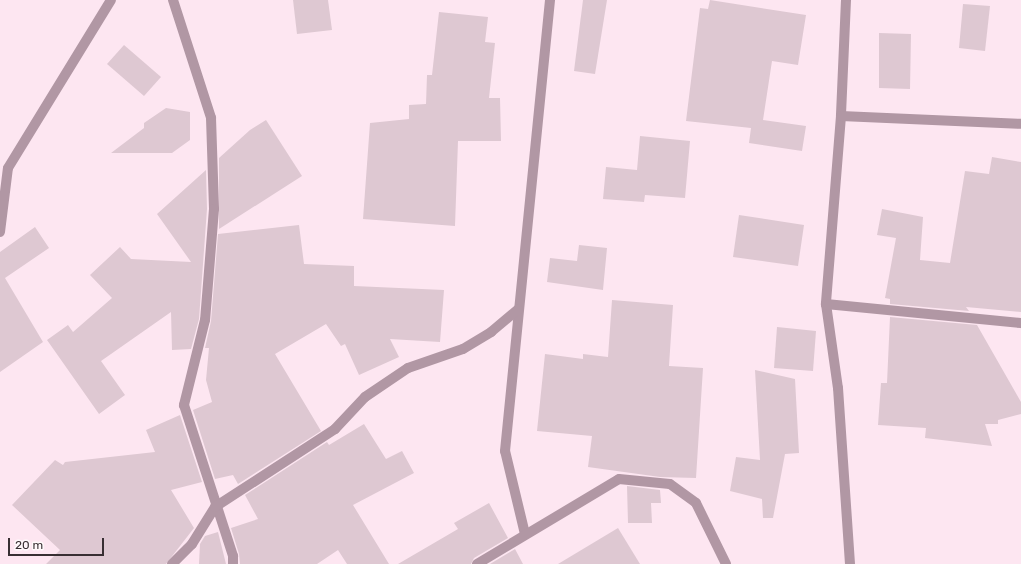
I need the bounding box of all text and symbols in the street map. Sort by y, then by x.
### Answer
scale bar [10,530,106,556]
text: 20 m [15,538,43,552]

